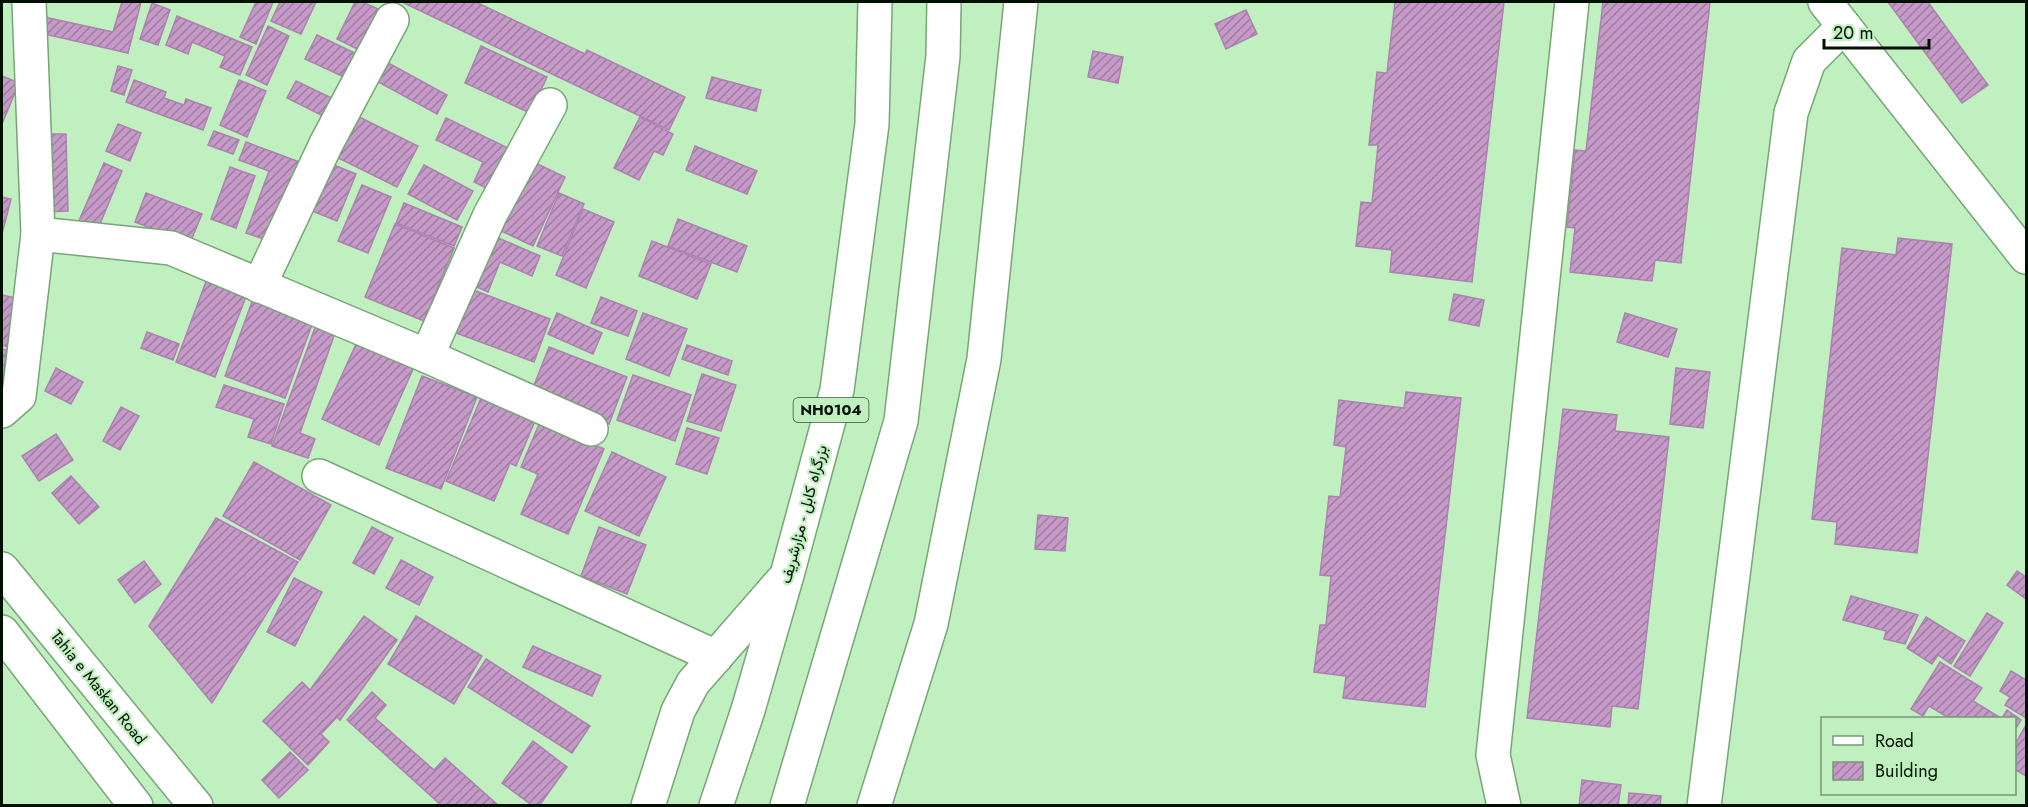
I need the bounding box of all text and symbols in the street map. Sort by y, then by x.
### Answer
scale bar [1824,12,1929,50]
text: 20 m [1833,20,1873,46]
road number: NH0104 [794,398,868,422]
street label: بزرگراه کابل - مزارشریف [774,442,833,586]
street label: Tahia e Maskan Road [45,625,152,749]
legend [1821,717,2016,795]
text: Road [1875,728,1914,754]
text: Building [1875,758,1938,784]

